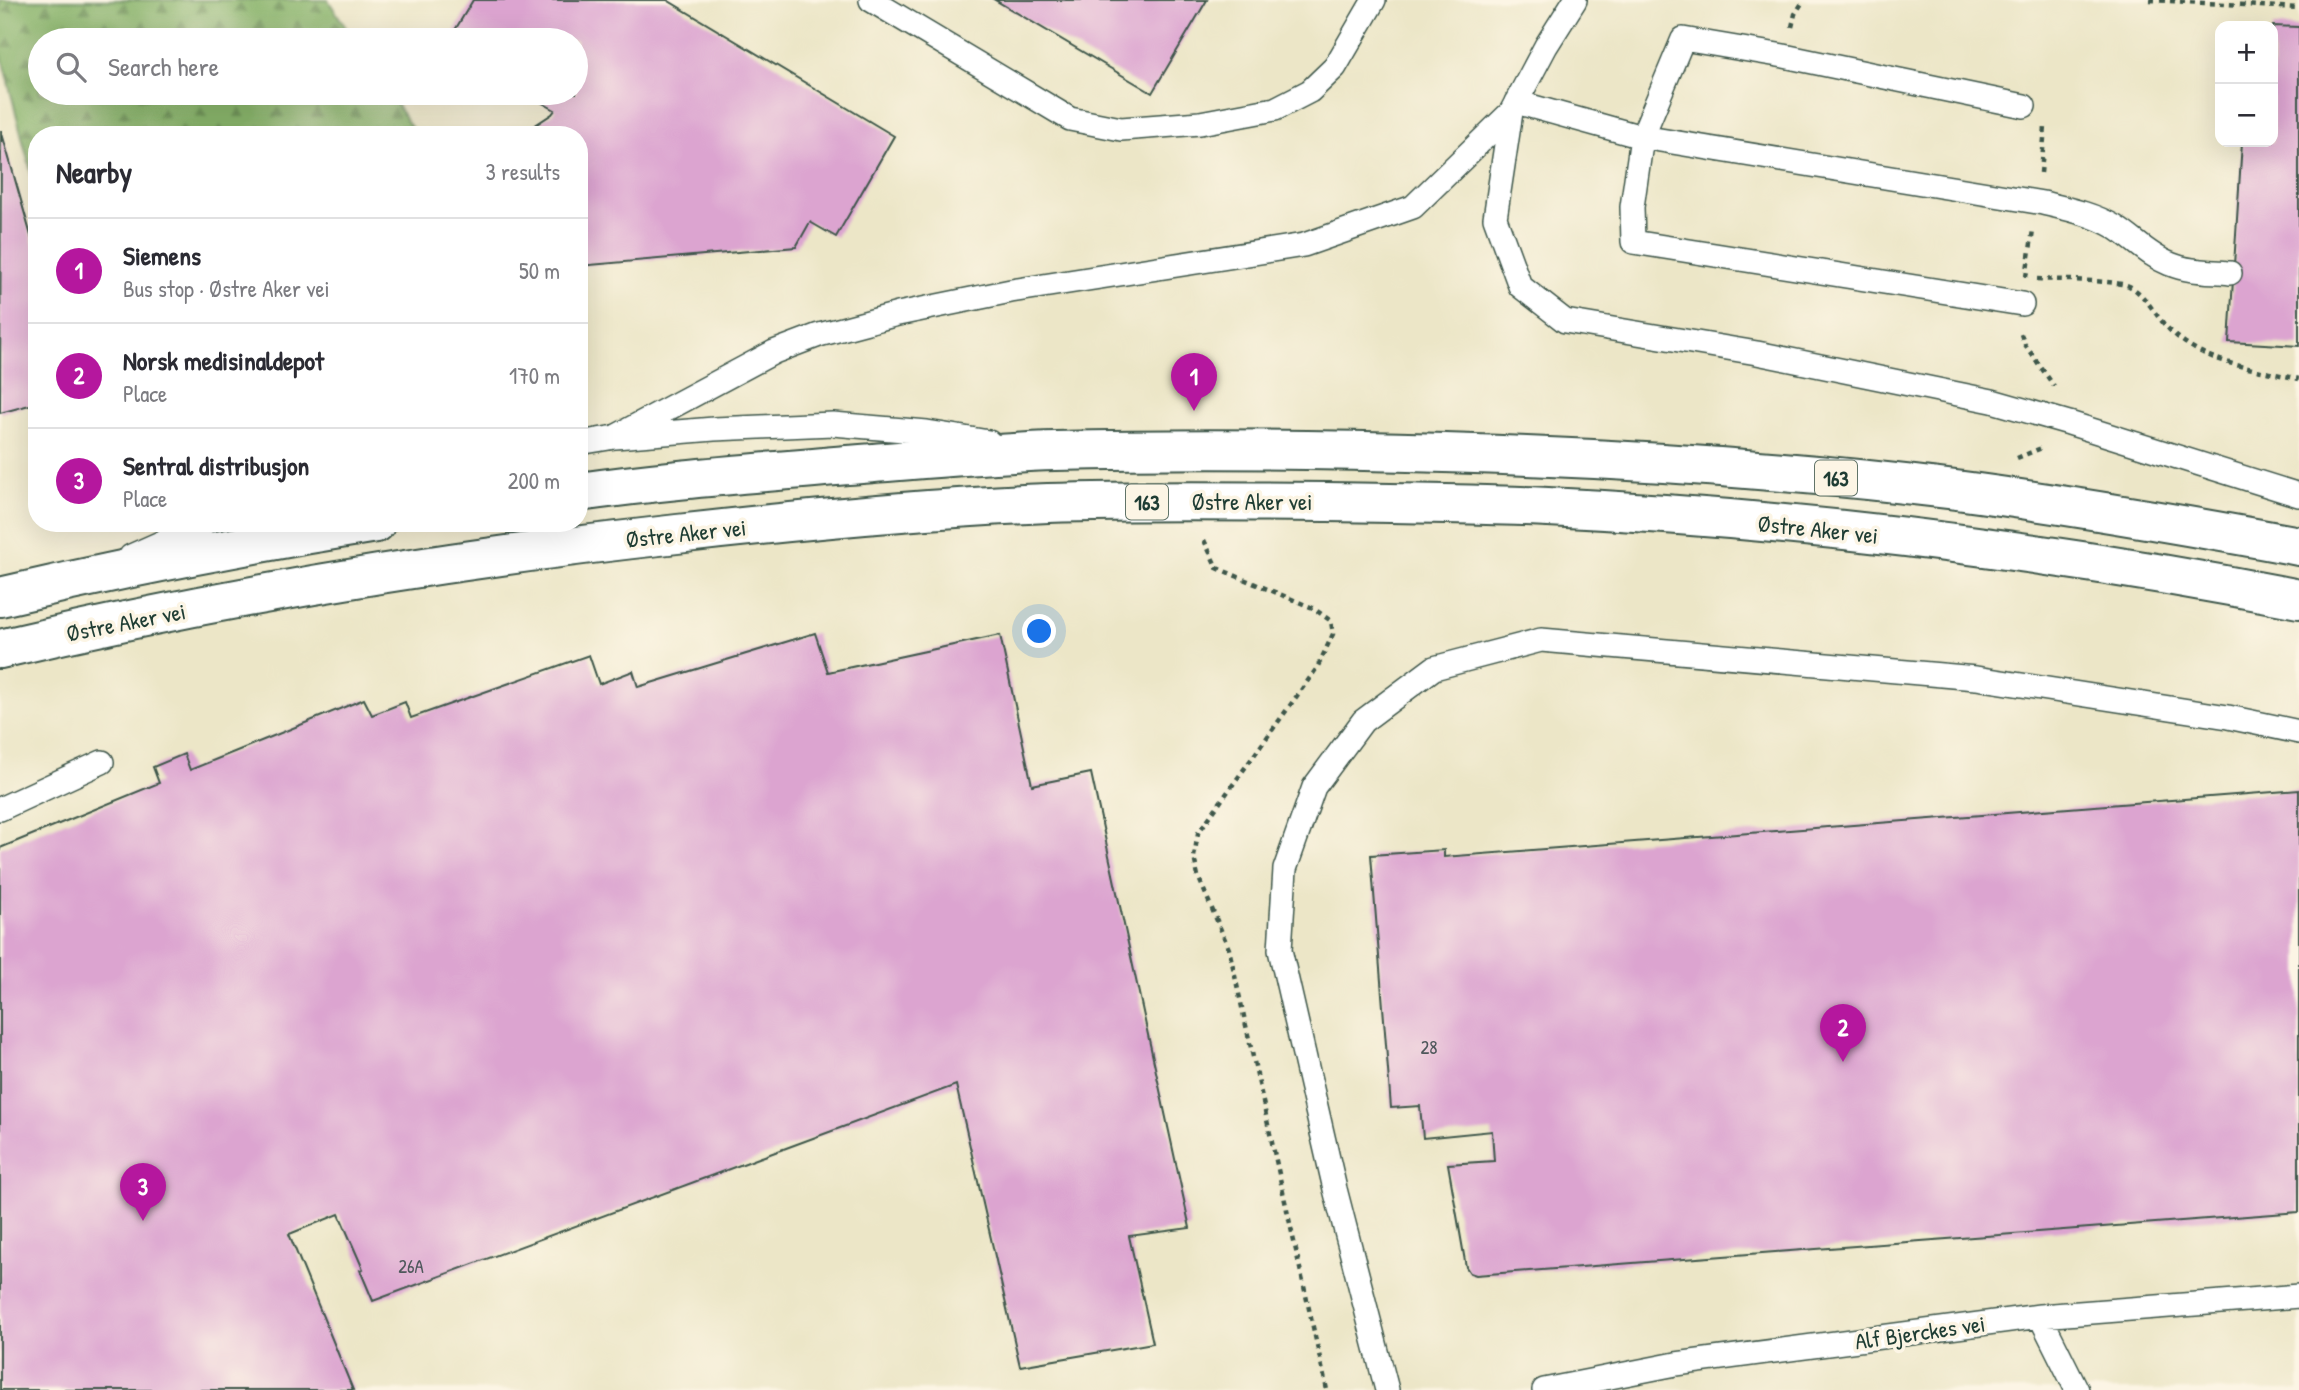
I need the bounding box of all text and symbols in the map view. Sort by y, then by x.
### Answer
map controls [2215,21,2278,147]
button: + [2215,21,2278,84]
search box [28,28,588,105]
icon: search [52,48,90,86]
text: Search here [108,49,219,84]
button: − [2215,84,2278,147]
text: Nearby [56,152,132,192]
text: 3 results [485,156,560,187]
text: Siemens [123,238,201,273]
text: 1 [75,255,83,286]
text: 50 m [519,255,560,286]
text: Bus stop · Østre Aker vei [123,273,330,304]
text: Norsk medisinaldepot [123,343,324,378]
pin: 1 [1171,353,1217,411]
text: 2 [74,360,84,391]
text: 170 m [509,360,560,391]
text: Place [123,378,167,409]
text: Sentral distribusjon [123,448,309,483]
road number: 163 [1815,461,1857,496]
text: 3 [74,465,84,496]
text: 200 m [508,465,560,496]
text: Place [123,483,167,514]
road number: 163 [1126,484,1168,520]
street label: Østre Aker vei [1192,486,1312,517]
street label: Østre Aker vei [1756,507,1880,551]
street label: Østre Aker vei [624,511,748,555]
street label: Østre Aker vei [64,595,188,649]
your location [1022,614,1056,648]
pin: 2 [1820,1004,1866,1062]
house number: 28 [1420,1034,1438,1060]
pin: 3 [120,1163,166,1221]
house number: 26A [398,1253,424,1279]
street label: Alf Bjerckes vei [1853,1308,1987,1356]

